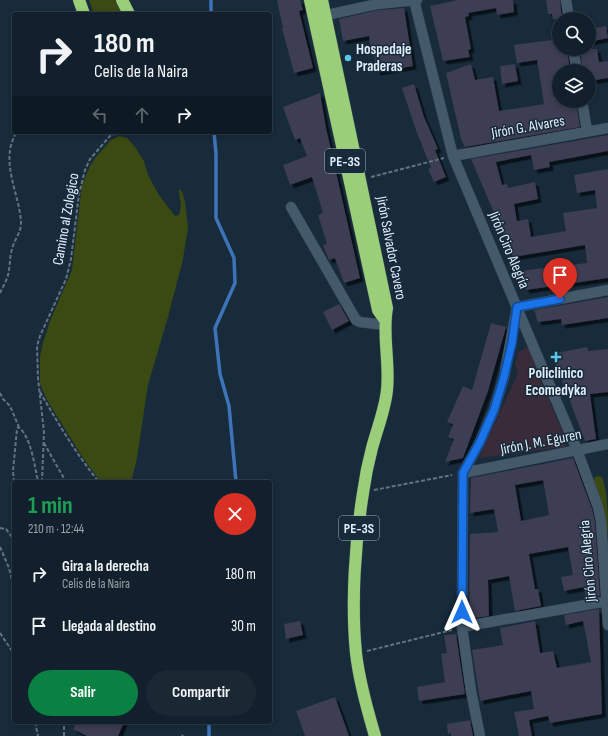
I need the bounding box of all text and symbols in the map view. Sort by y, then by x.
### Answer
map controls [552,12,596,108]
button: search [552,12,596,56]
text: 180 m [94,27,154,60]
icon: right [28,28,80,80]
place label: Hospedaje Praderas [356,40,411,76]
marker: Hospedaje Praderas [343,53,353,63]
text: Celis de la Naira [94,61,188,82]
button: layers [552,64,596,108]
icon: left [89,104,111,126]
icon: ahead [131,104,153,126]
icon: right [173,104,195,126]
street label: Jirón G. Alvares [489,111,566,143]
road number: PE-3S [325,149,365,173]
street label: Camino al Zologico [49,171,83,267]
street label: Jirón Salvador Cavero [371,194,410,301]
street label: Jirón Ciro Alegría [484,208,534,292]
pin [543,258,577,299]
icon: arrive [549,264,571,286]
marker: Policlinico Ecomedyka [550,351,562,363]
place label: Policlinico Ecomedyka [526,364,586,400]
street label: Jirón J. M. Eguren [498,425,583,459]
text: 1 min [28,491,73,520]
button: close [214,493,256,535]
road number: PE-3S [339,516,379,540]
street label: Jirón Ciro Alegría [575,519,601,604]
text: 210 m · 12:44 [28,521,84,537]
text: Gira a la derecha [62,557,149,576]
icon: right [28,563,50,585]
text: 180 m [225,565,256,584]
text: Celis de la Naira [62,576,130,592]
position arrow [441,591,483,633]
icon: arrive [28,615,50,637]
text: Llegada al destino [62,617,156,636]
text: 30 m [231,617,256,636]
button: Salir [28,670,138,716]
button: Compartir [146,670,256,716]

